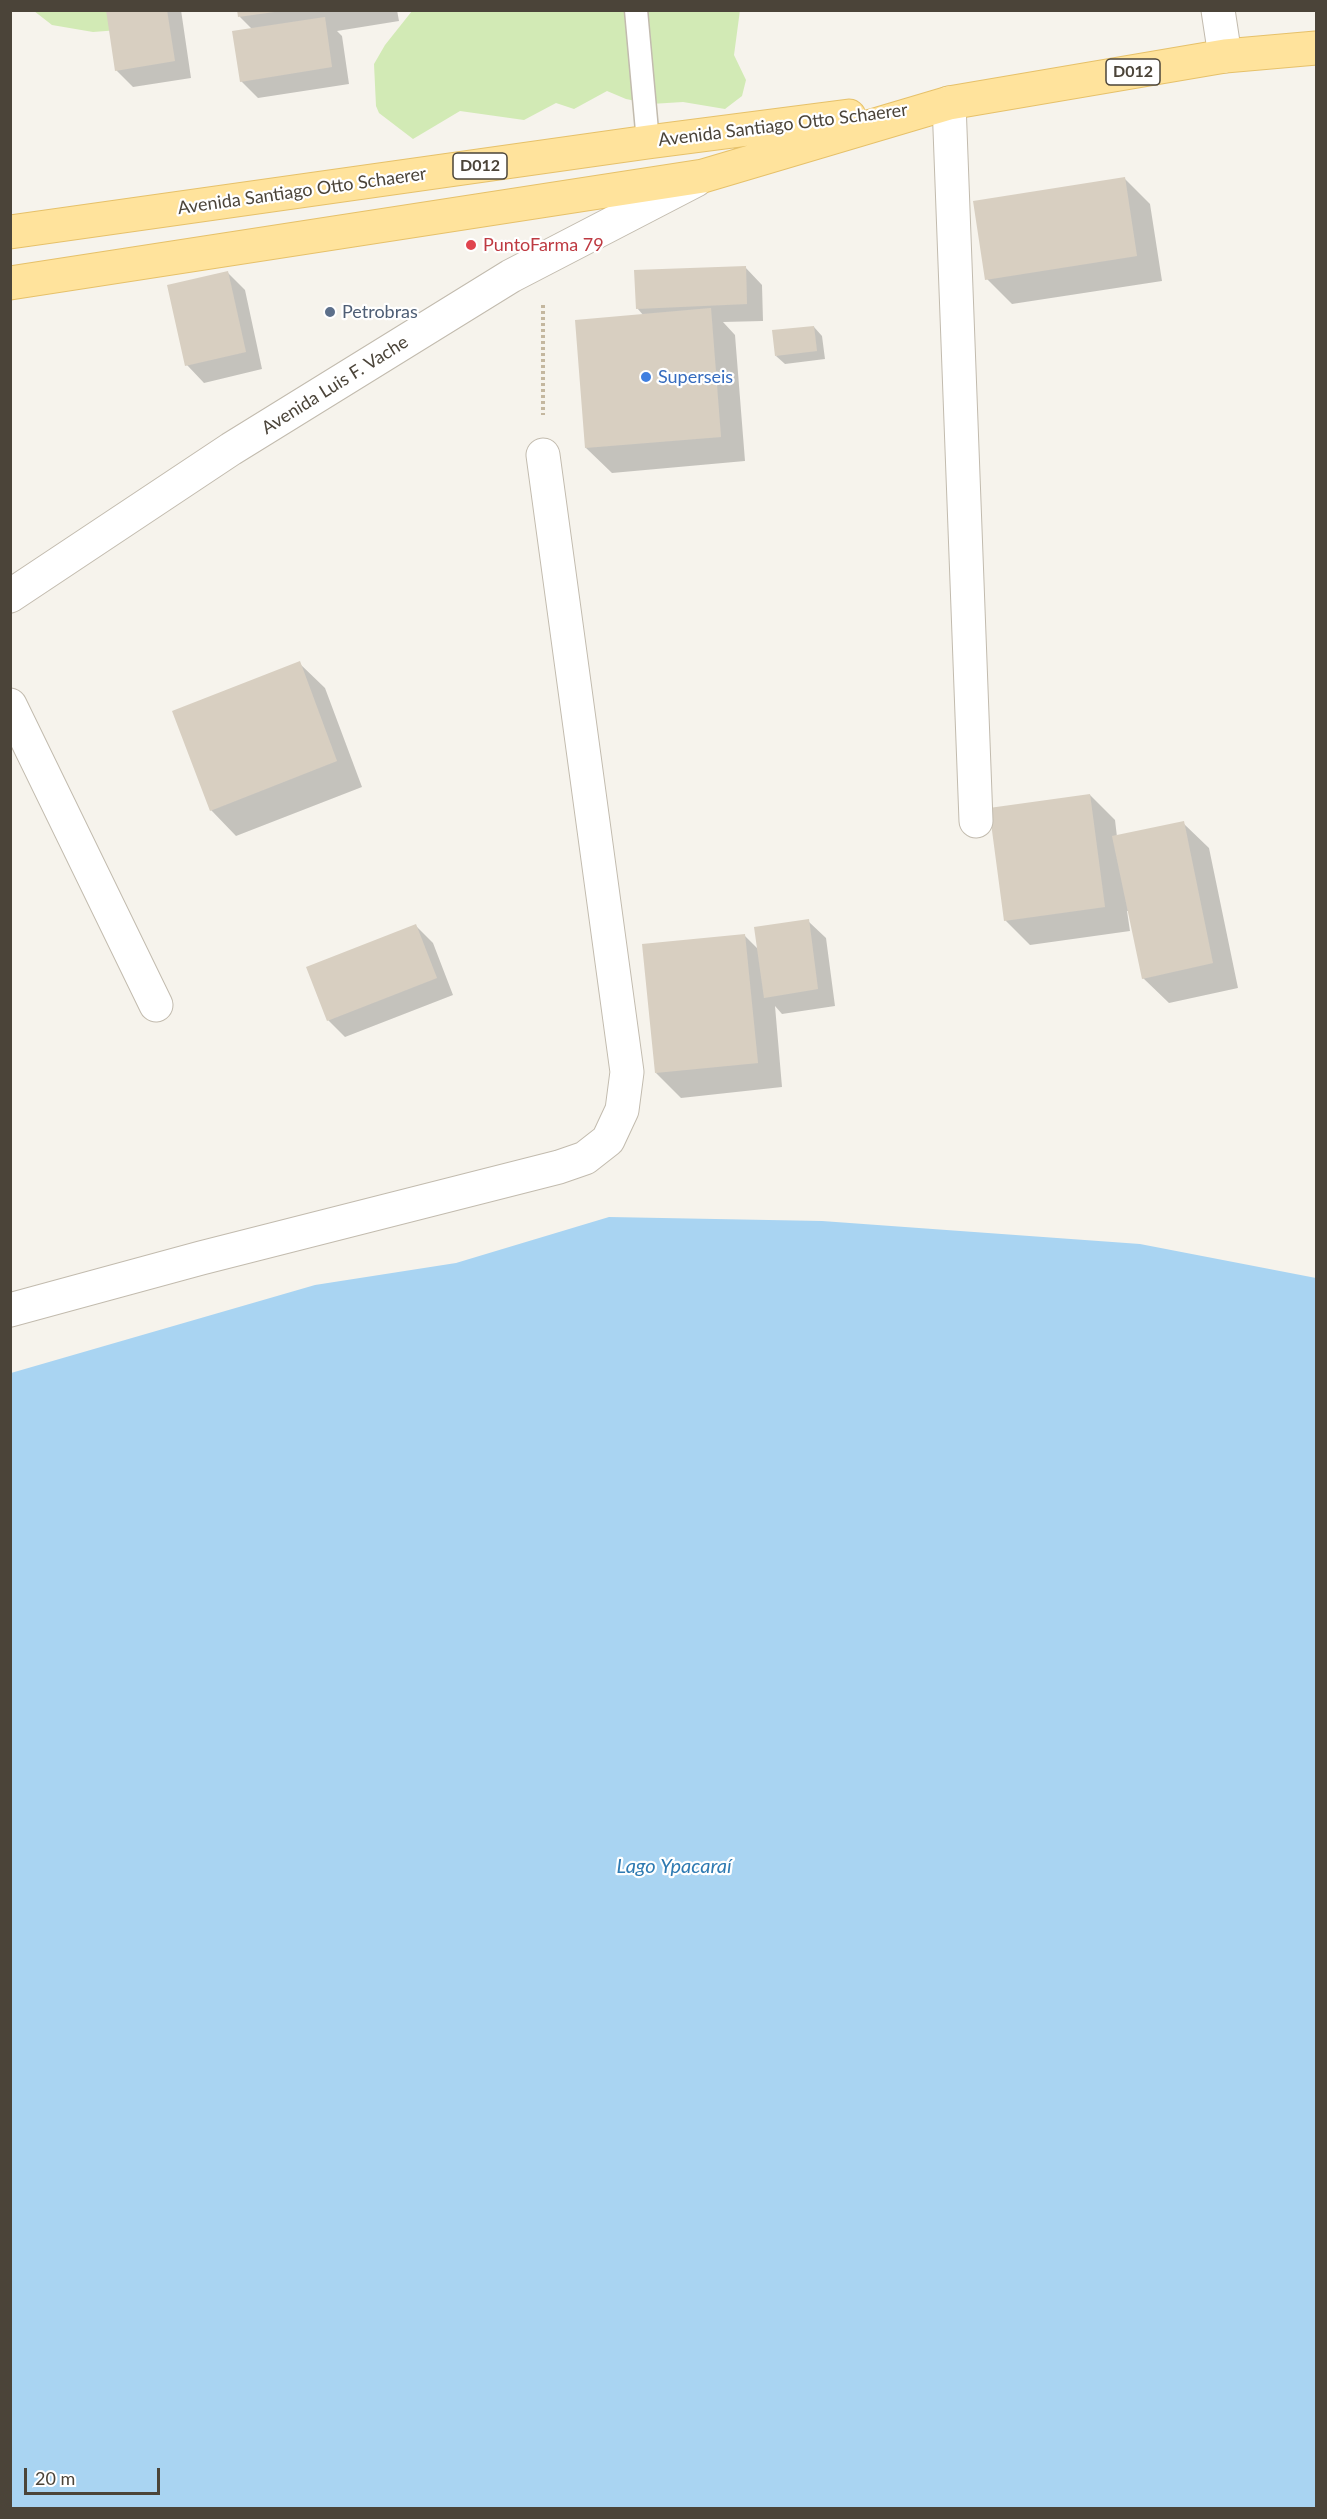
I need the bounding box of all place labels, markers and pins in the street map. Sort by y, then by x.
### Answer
place label: PuntoFarma 79 [483,234,604,256]
marker: PuntoFarma 79 [464,238,478,252]
place label: Petrobras [342,301,418,323]
marker: Petrobras [323,305,337,319]
place label: Superseis [658,366,733,388]
marker: Superseis [639,370,653,384]

